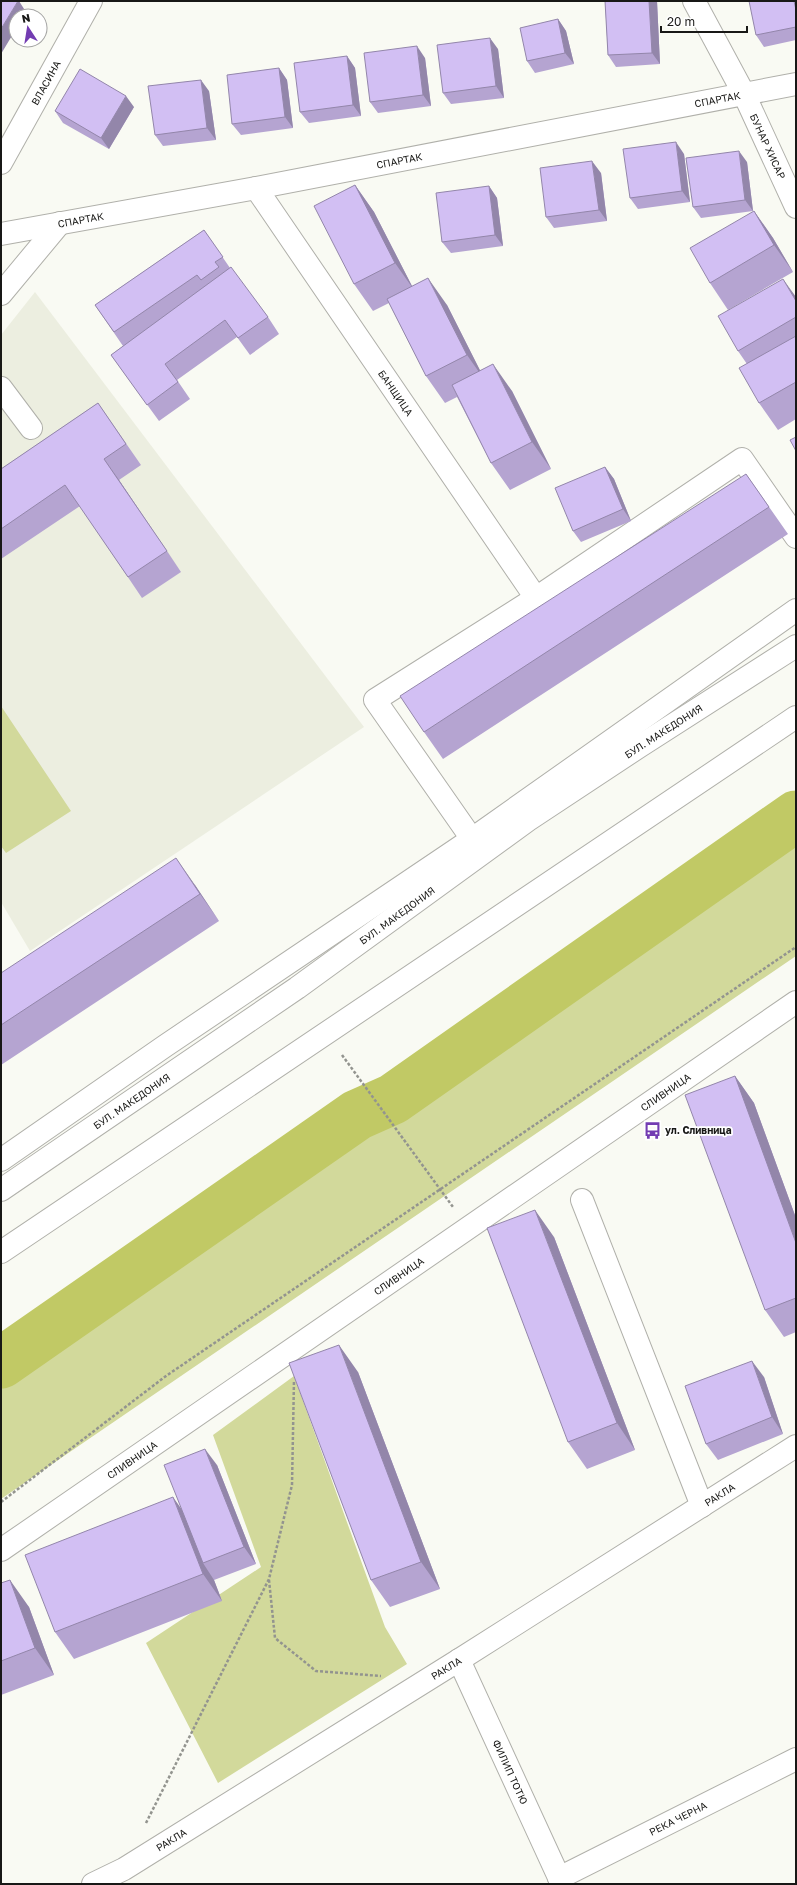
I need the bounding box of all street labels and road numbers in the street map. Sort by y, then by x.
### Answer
street label: ВЛАСИНА [29,58,63,107]
street label: СПАРТАК [693,89,741,109]
street label: БУНАР ХИСАР [748,112,788,181]
street label: СПАРТАК [375,150,423,171]
street label: СПАРТАК [57,210,105,230]
street label: БАНЩИЦА [376,368,416,418]
street label: БУЛ. МАКЕДОНИЯ [622,702,705,761]
street label: БУЛ. МАКЕДОНИЯ [357,884,437,947]
street label: СЛИВНИЦА [638,1070,693,1113]
street label: БУЛ. МАКЕДОНИЯ [91,1071,172,1131]
street label: СЛИВНИЦА [371,1254,426,1297]
street label: СЛИВНИЦА [105,1438,160,1481]
street label: РАКЛА [702,1480,737,1509]
street label: РАКЛА [429,1654,464,1682]
street label: ФИЛИП ТОТЮ [490,1737,530,1806]
street label: РЕКА ЧЕРНА [647,1799,709,1838]
street label: РАКЛА [154,1825,189,1854]

